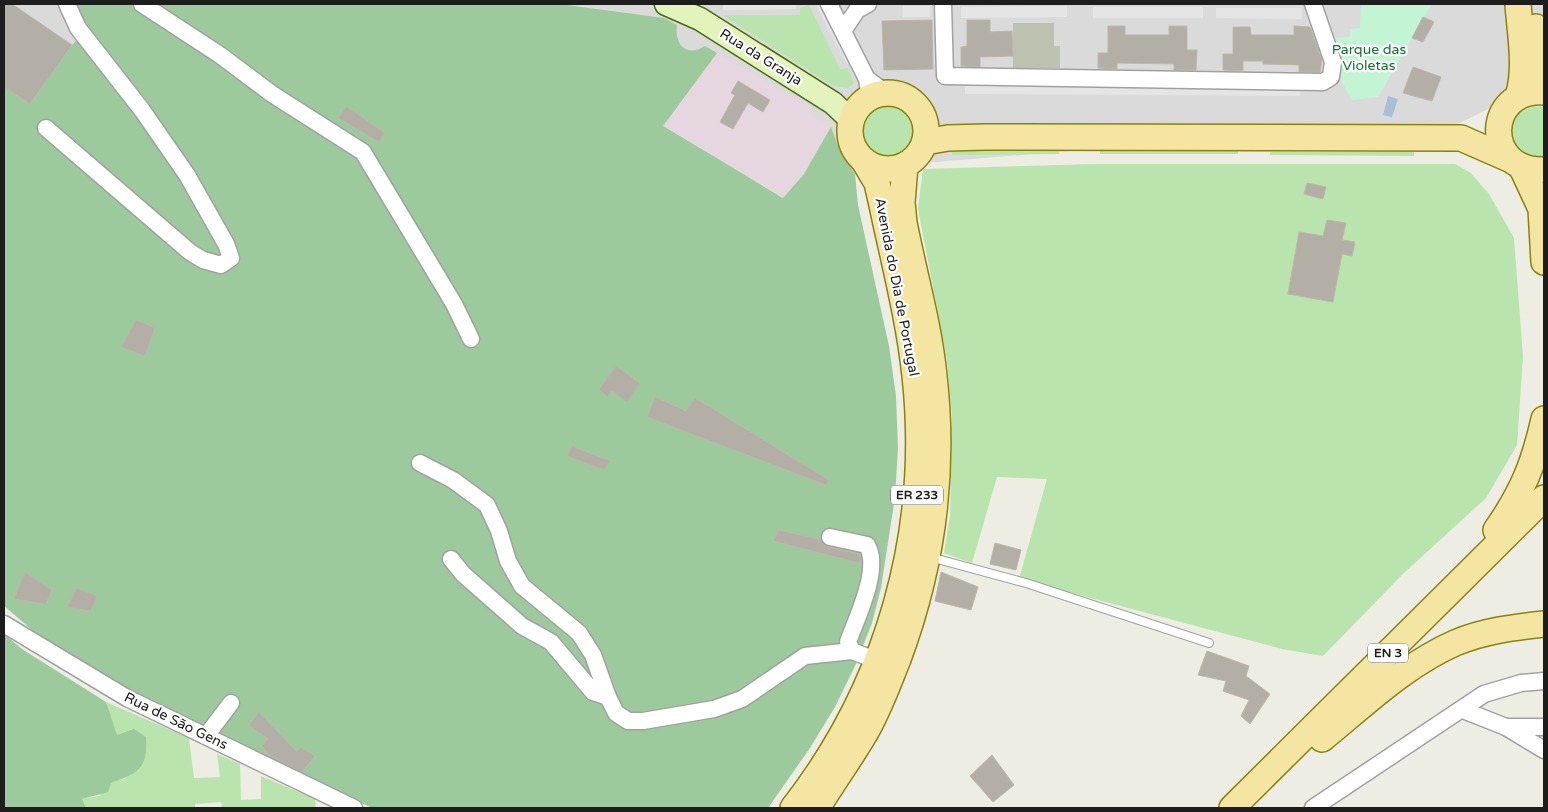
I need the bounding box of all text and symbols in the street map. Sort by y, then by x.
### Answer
street label: Rua da Granja [717,25,805,89]
park label: Parque das Violetas [1332,41,1406,74]
street label: Avenida do Dia de Portugal [871,196,923,378]
road number: ER 233 [891,486,943,504]
road number: EN 3 [1368,644,1408,662]
street label: Rua de São Gens [122,689,231,753]

